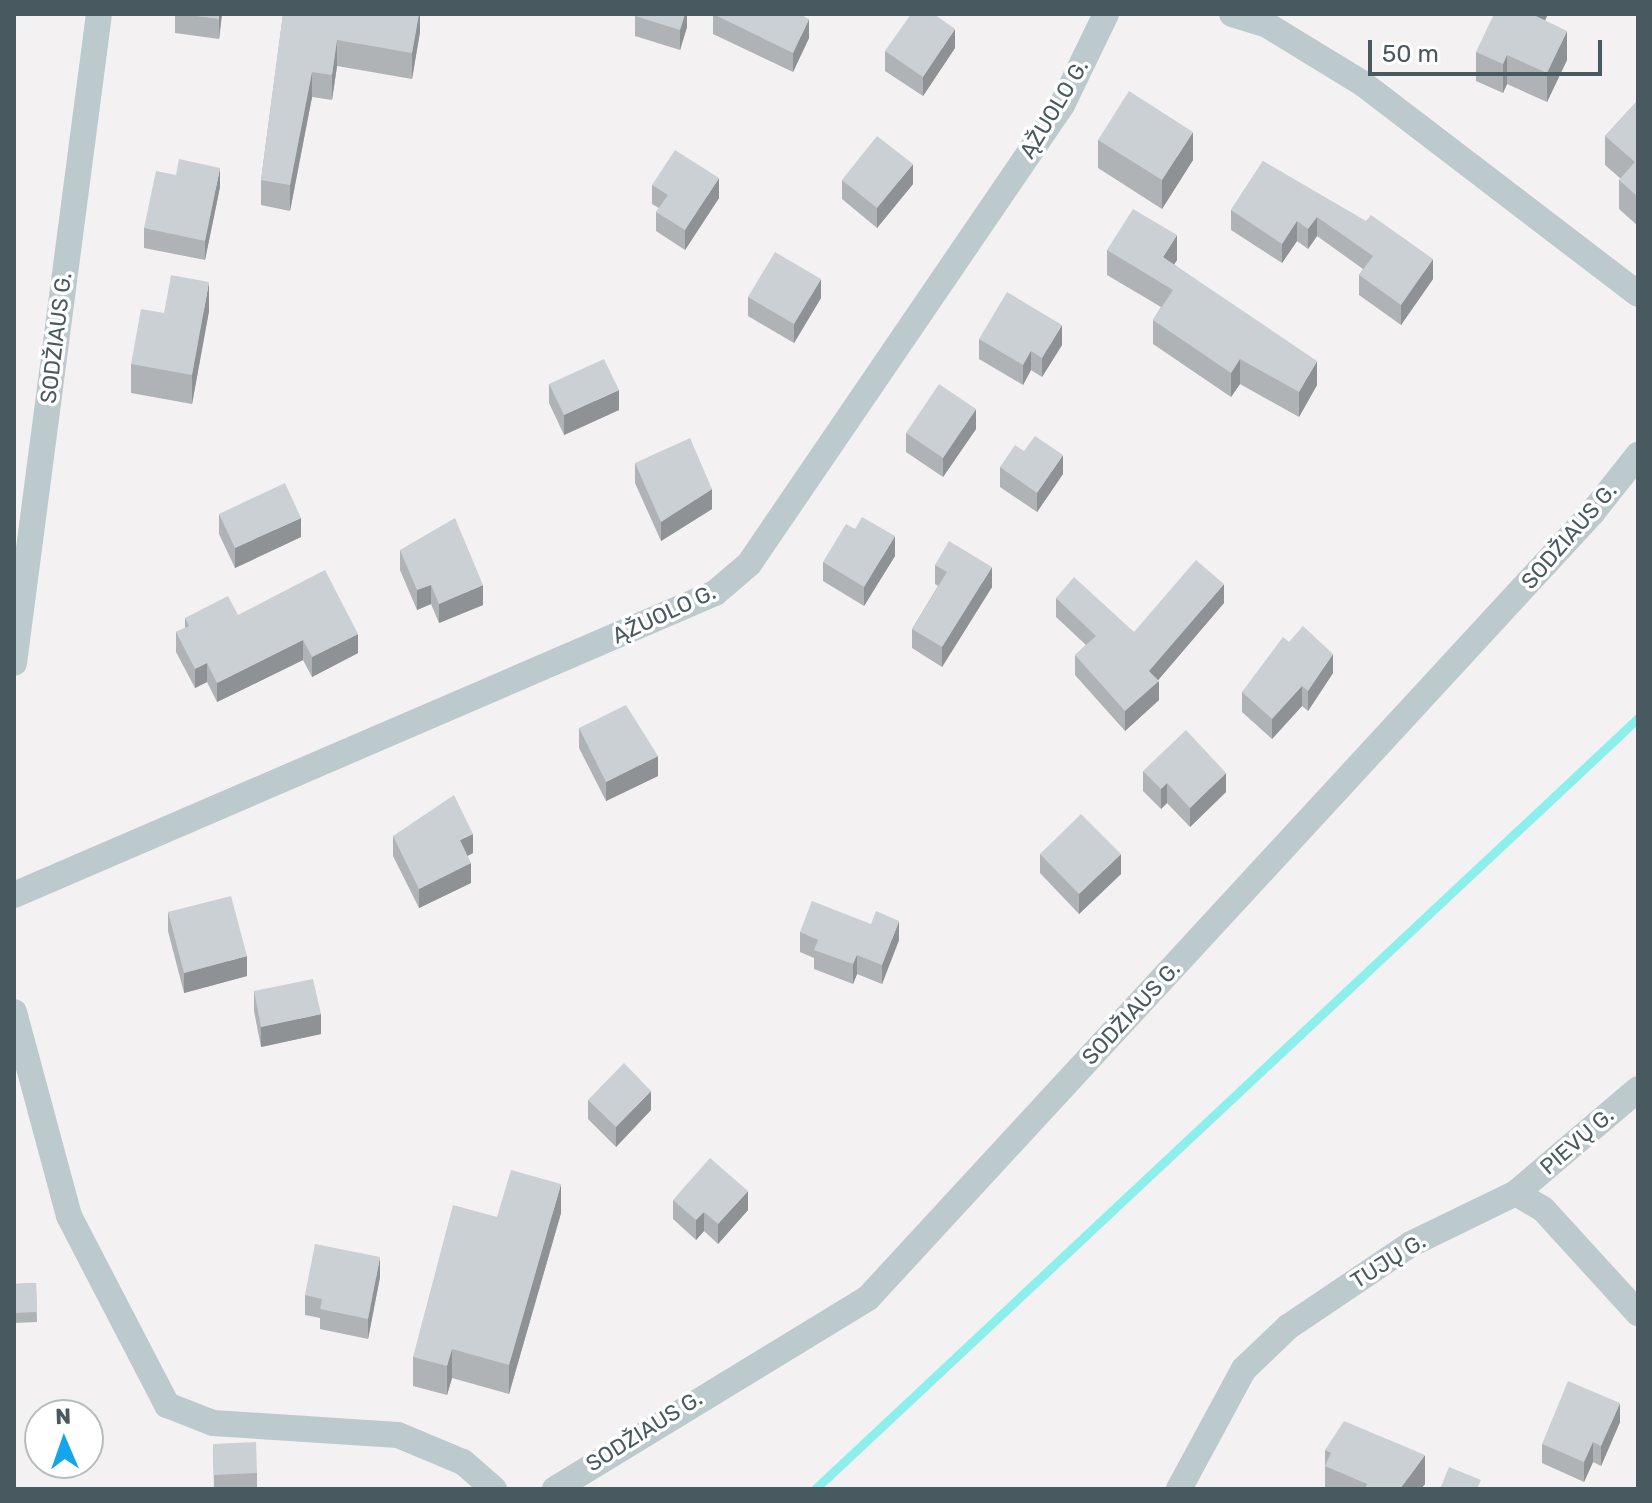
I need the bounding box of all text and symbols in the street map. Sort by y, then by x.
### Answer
scale bar [1372,24,1606,74]
text: 50 m [1382,40,1439,68]
street label: ĄŽUOLO G. [1014,55,1094,163]
street label: SODŽIAUS G. [35,271,77,405]
street label: SODŽIAUS G. [1516,478,1622,594]
street label: ĄŽUOLO G. [608,579,720,649]
street label: SODŽIAUS G. [1076,956,1186,1070]
street label: PIEVŲ G. [1535,1102,1619,1180]
street label: TUJŲ G. [1346,1228,1430,1294]
street label: SODŽIAUS G. [581,1385,707,1477]
north arrow [24,1399,104,1479]
text: N [55,1403,72,1430]

